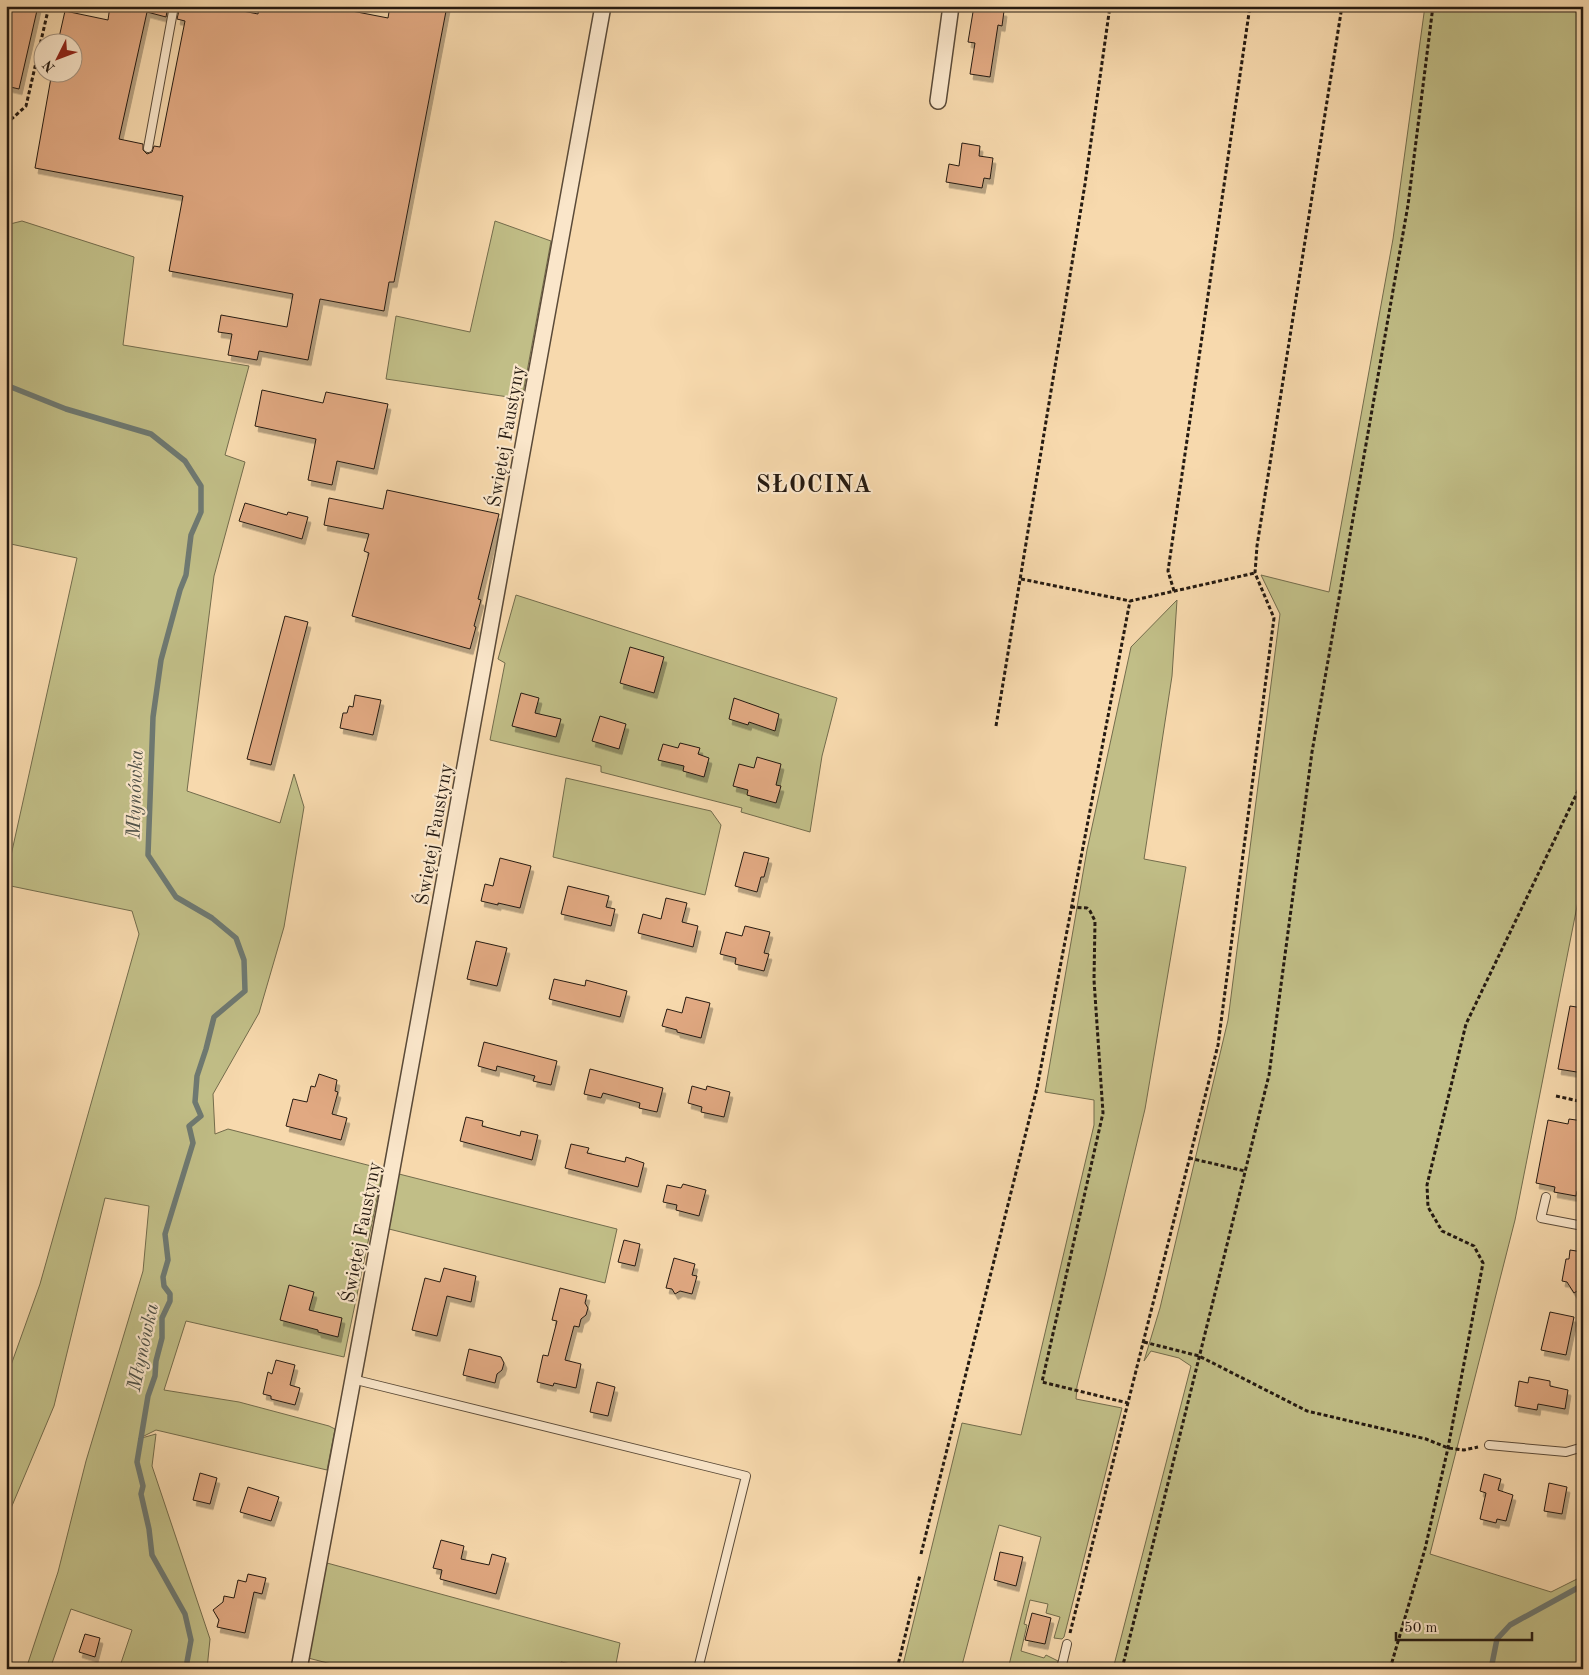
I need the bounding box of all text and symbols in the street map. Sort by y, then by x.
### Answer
north arrow [32,32,82,82]
text: N [40,57,58,75]
street label: Świętej Faustyny [481,363,529,509]
district label: SŁOCINA [756,474,872,498]
water label: Młynówka [124,749,148,840]
street label: Świętej Faustyny [409,761,457,907]
street label: Świętej Faustyny [335,1159,385,1305]
water label: Młynówka [125,1301,163,1394]
scale bar [1396,1610,1533,1642]
text: 50 m [1404,1621,1438,1636]

